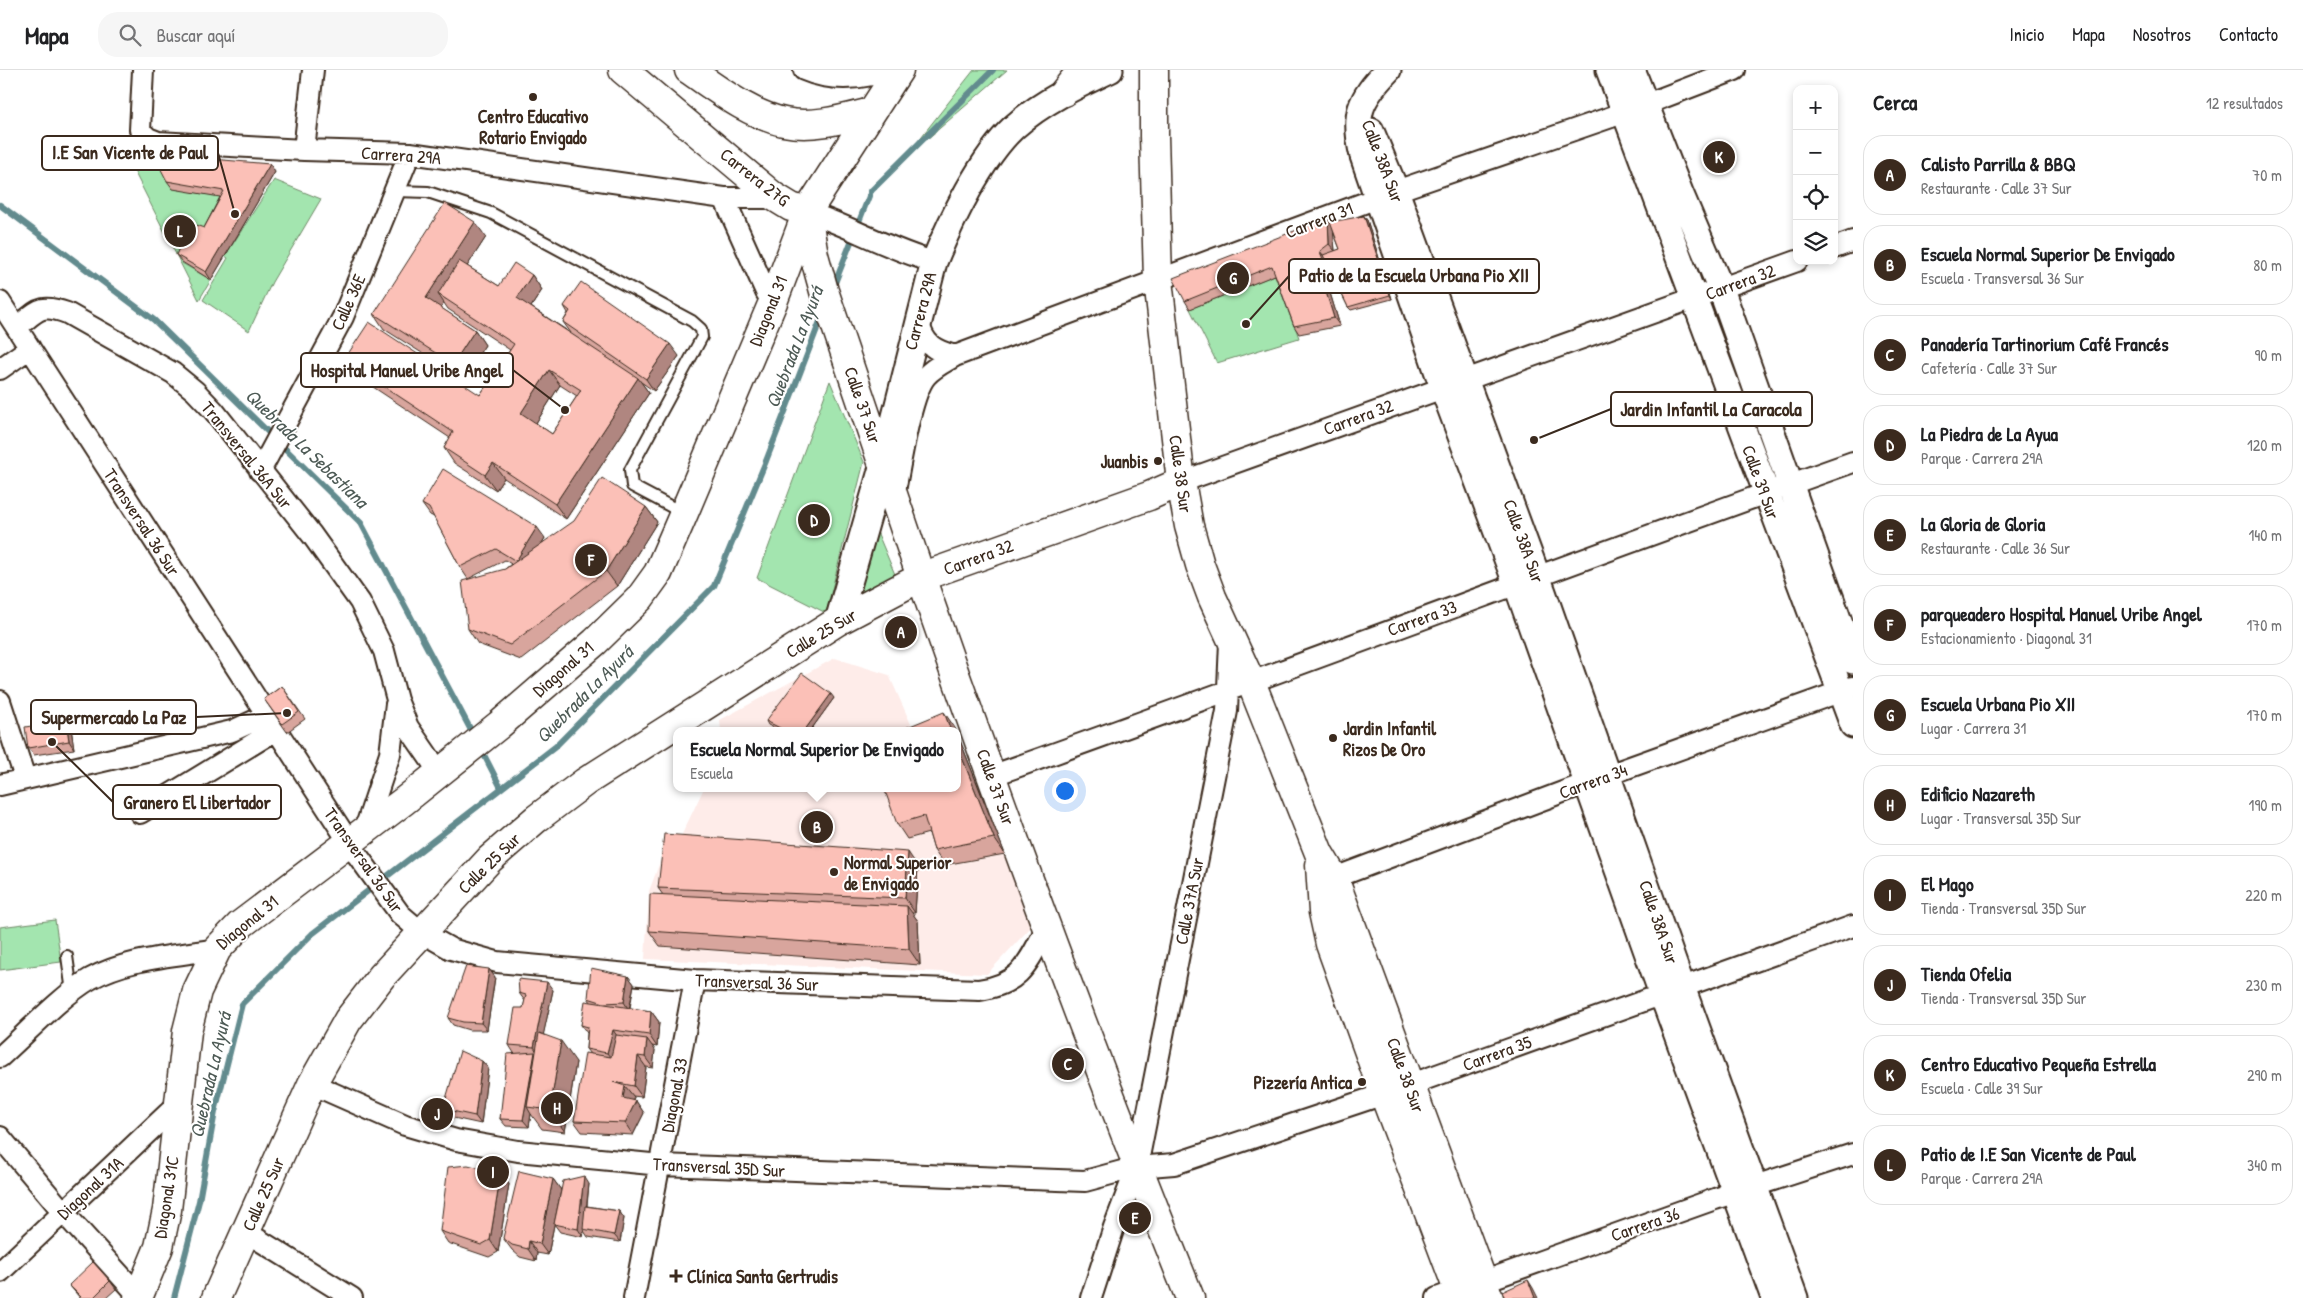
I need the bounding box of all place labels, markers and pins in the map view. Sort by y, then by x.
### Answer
marker: Centro Educativo Rotario Envigado [527,91,539,103]
place label: Centro Educativo Rotario Envigado [478,104,589,151]
callout: I.E San Vicente de Paul [42,136,218,170]
pin: K [1703,138,1735,176]
pin: L [164,212,196,250]
pin: G [1217,259,1249,297]
callout: Patio de la Escuela Urbana Pio XII [1289,259,1539,293]
callout: Hospital Manuel Uribe Angel [301,353,513,387]
callout: Jardin Infantil La Caracola [1611,392,1812,426]
place label: Juanbis [1101,449,1148,474]
marker: Juanbis [1152,455,1164,467]
pin: D [798,501,830,539]
pin: F [575,541,607,579]
pin: A [885,613,917,651]
callout: Supermercado La Paz [31,700,196,734]
place label: Jardin Infantil Rizos De Oro [1343,716,1437,762]
marker: Jardin Infantil Rizos De Oro [1327,732,1339,744]
callout: Granero El Libertador [113,785,281,819]
pin: B [801,808,833,846]
place label: Normal Superior de Envigado [844,850,952,897]
marker: Normal Superior de Envigado [828,866,840,878]
pin: C [1052,1045,1084,1083]
place label: Pizzería Antica [1253,1070,1353,1095]
marker: Pizzería Antica [1356,1076,1368,1088]
pin: H [541,1089,573,1127]
pin: J [421,1095,453,1133]
pin: I [477,1153,509,1191]
pin: E [1119,1199,1151,1237]
place label: Clínica Santa Gertrudis [687,1264,838,1289]
marker: Clínica Santa Gertrudis [669,1269,683,1283]

